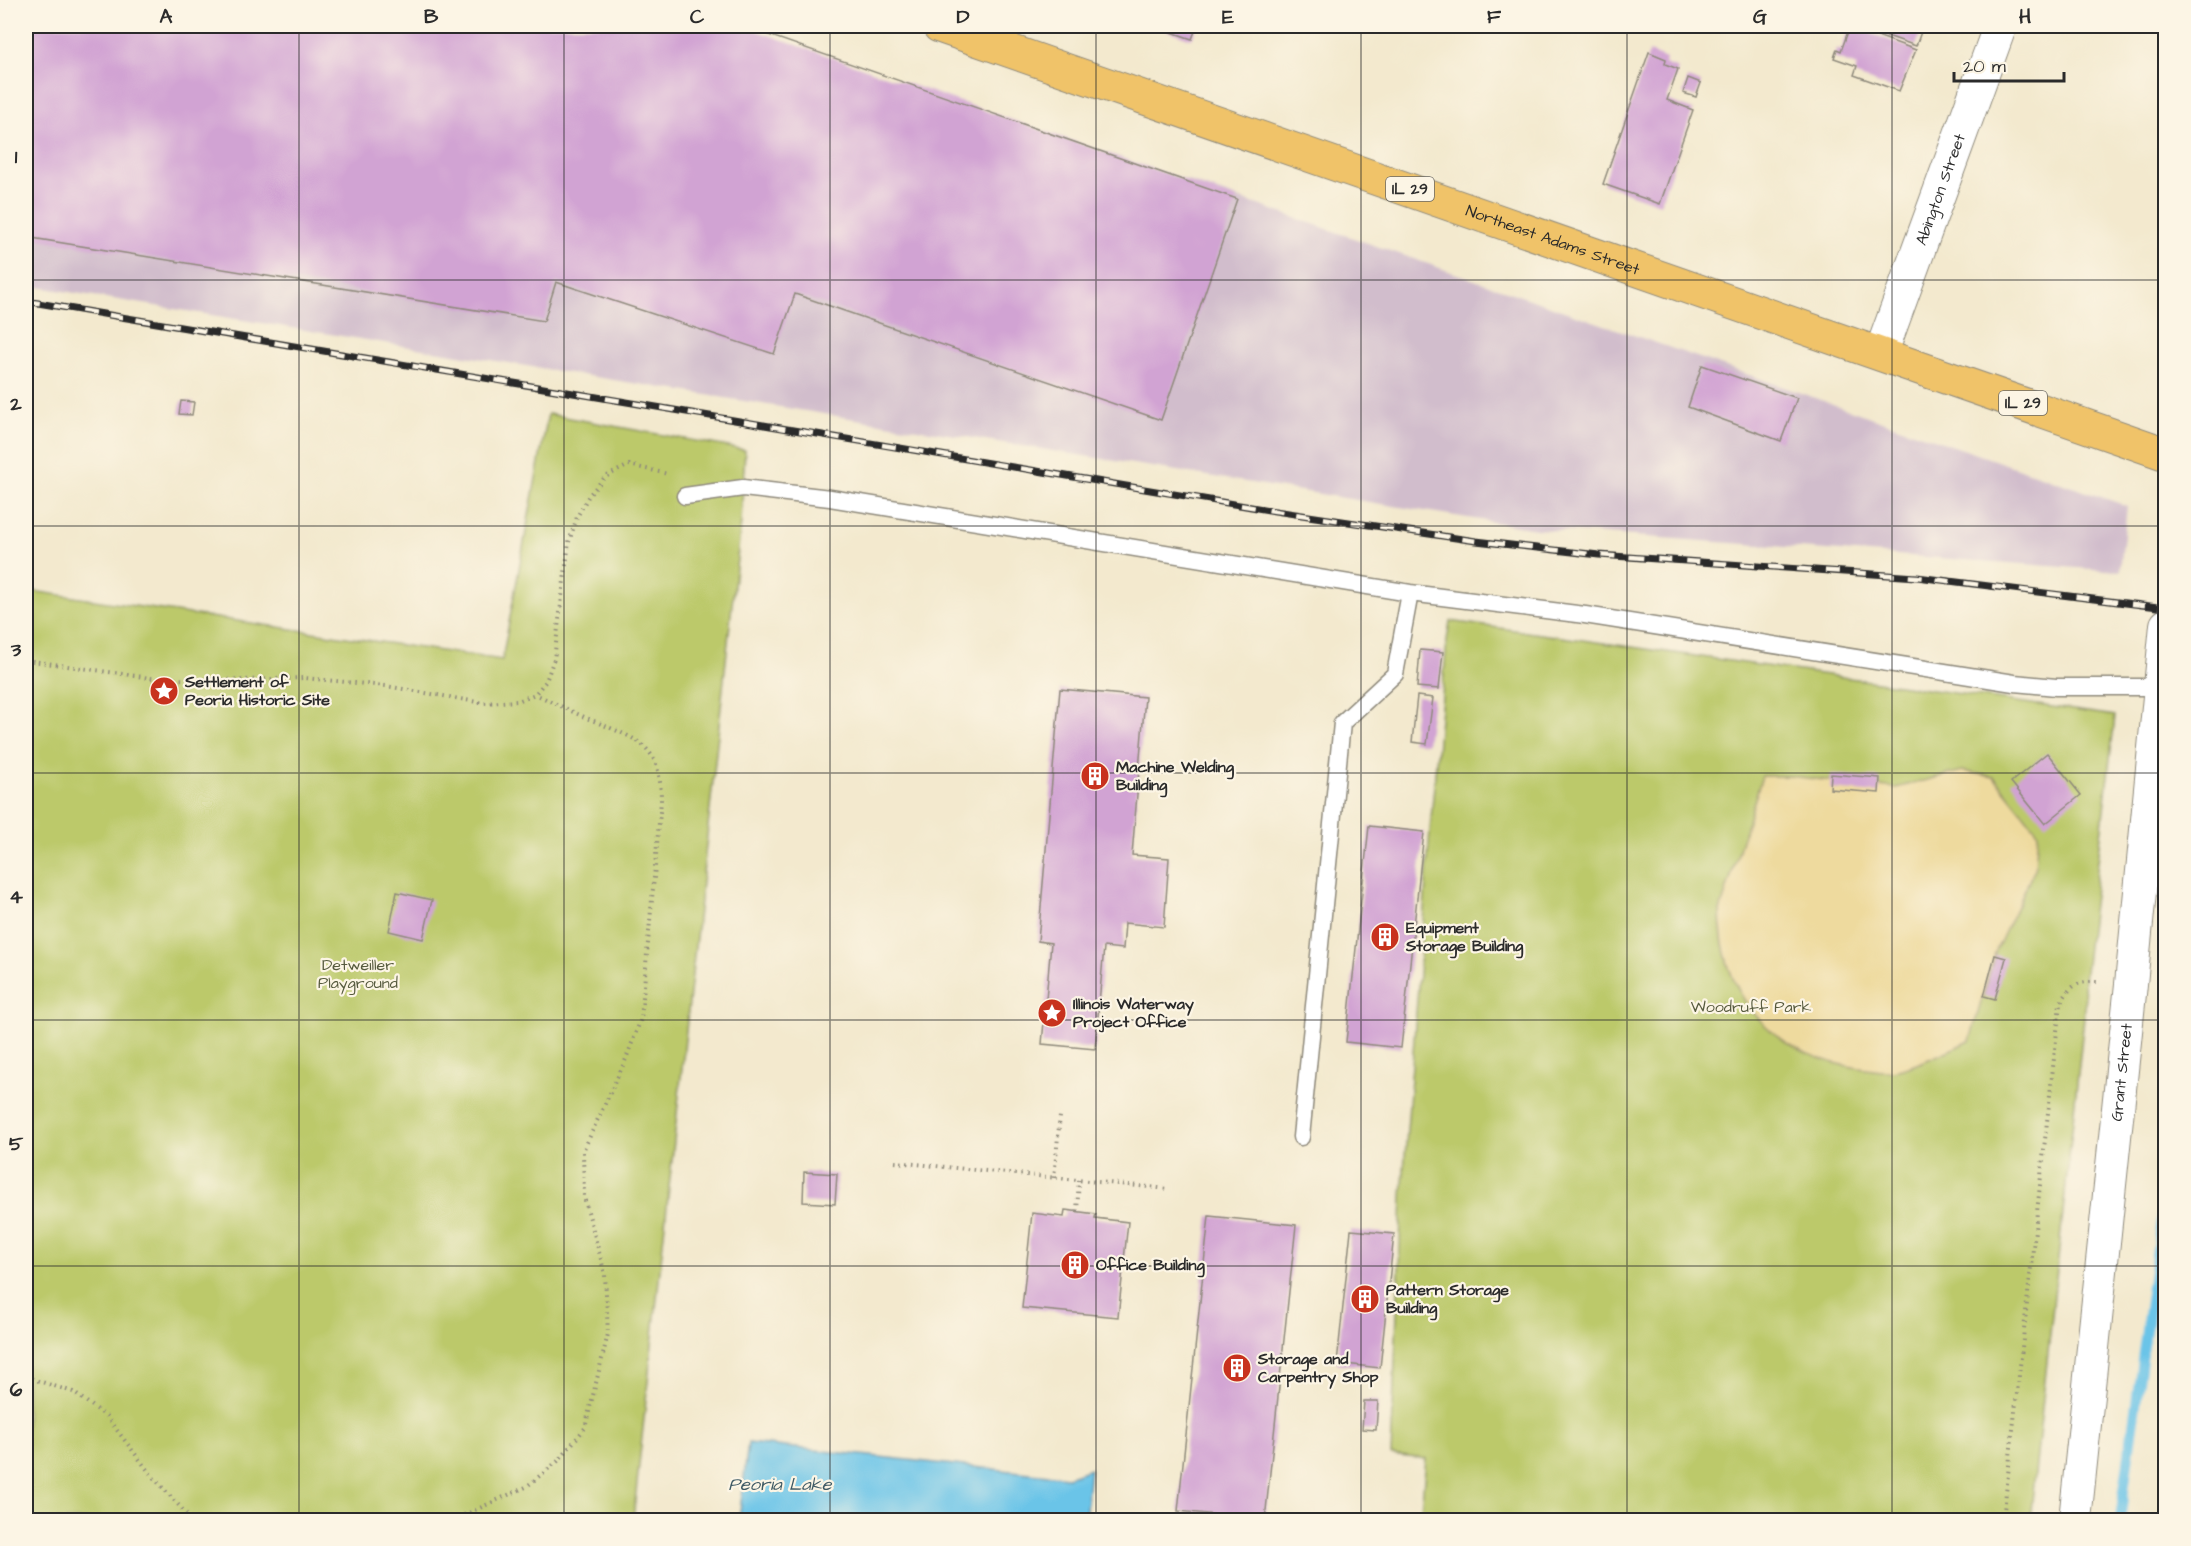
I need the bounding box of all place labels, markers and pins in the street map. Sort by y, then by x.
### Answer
place label: Settlement of Peoria Historic Site [184,671,330,711]
place icon: Settlement of Peoria Historic Site [148,675,180,707]
place label: Machine Welding Building [1116,756,1235,798]
building icon: Machine Welding Building [1079,760,1111,792]
place label: Equipment Storage Building [1405,917,1524,959]
building icon: Equipment Storage Building [1369,921,1401,953]
place label: Illinois Waterway Project Office [1073,993,1194,1033]
place icon: Illinois Waterway Project Office [1036,997,1068,1029]
building icon: Office Building [1059,1249,1091,1281]
place label: Office Building [1096,1254,1205,1278]
place label: Pattern Storage Building [1386,1279,1509,1321]
building icon: Pattern Storage Building [1349,1283,1381,1315]
place label: Storage and Carpentry Shop [1257,1348,1379,1389]
building icon: Storage and Carpentry Shop [1221,1352,1253,1384]

